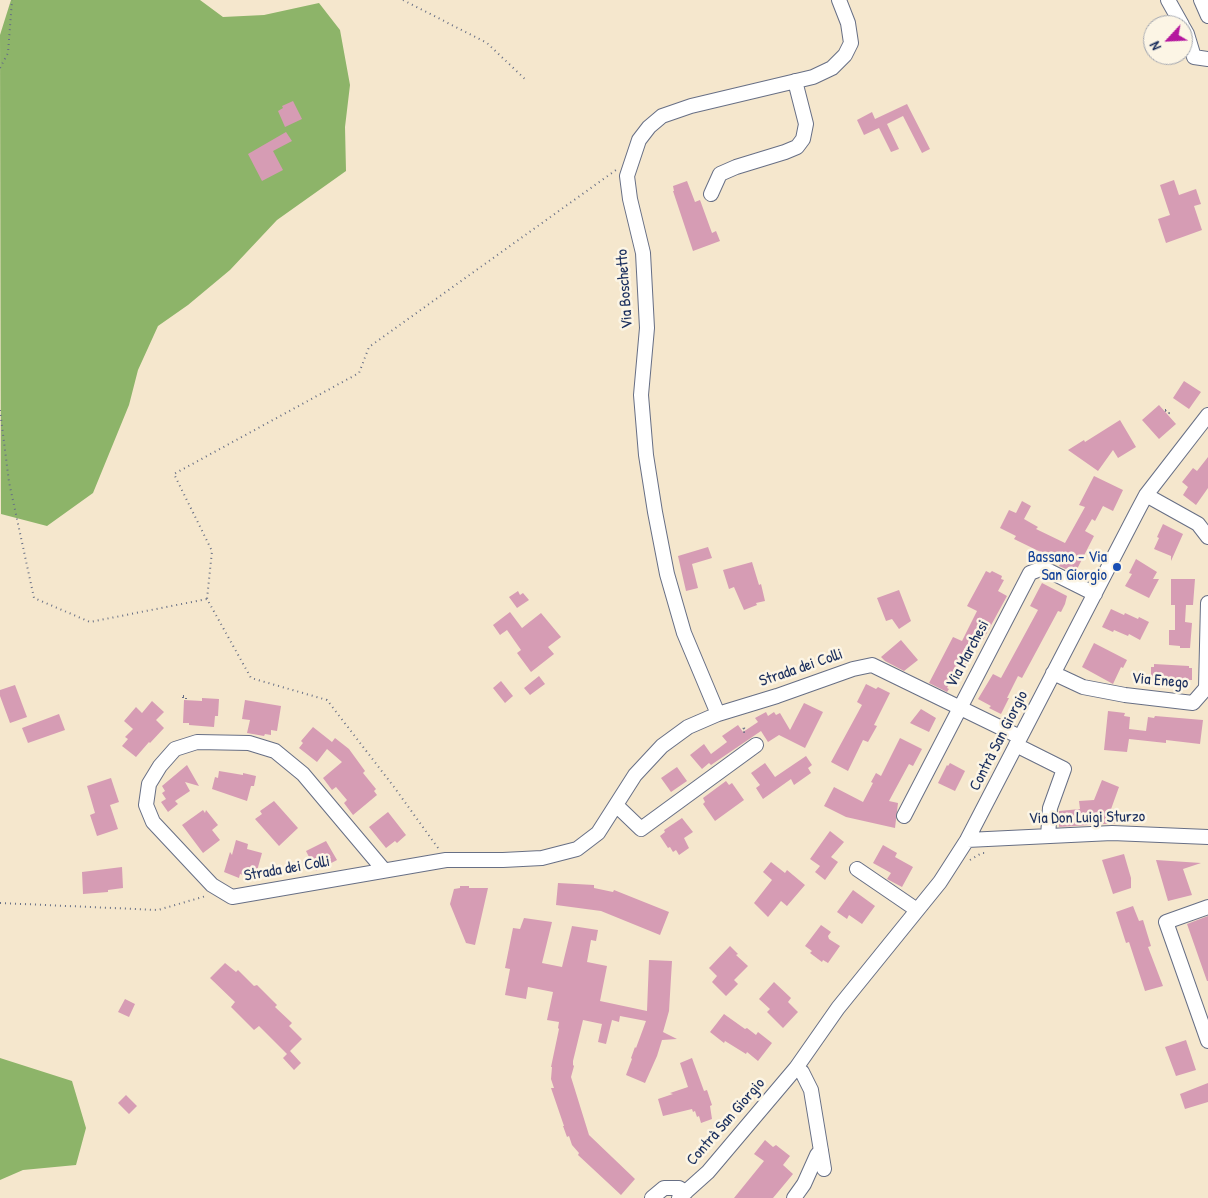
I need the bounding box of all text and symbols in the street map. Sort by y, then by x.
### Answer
north arrow [1143,15,1193,65]
text: N [1145,39,1165,54]
street label: Via Boschetto [613,248,637,330]
place label: Bassano - Via San Giorgio [1028,548,1107,586]
marker: Bassano - Via San Giorgio [1111,561,1123,573]
street label: Via Marchesi [942,617,994,691]
street label: Strada dei Colli [757,645,845,691]
street label: Via Enego [1131,669,1189,693]
street label: Contrà San Giorgio [966,688,1032,794]
street label: Via Don Luigi Sturzo [1029,807,1145,829]
street label: Strada dei Colli [242,852,332,886]
street label: Contrà San Giorgio [683,1074,769,1170]

